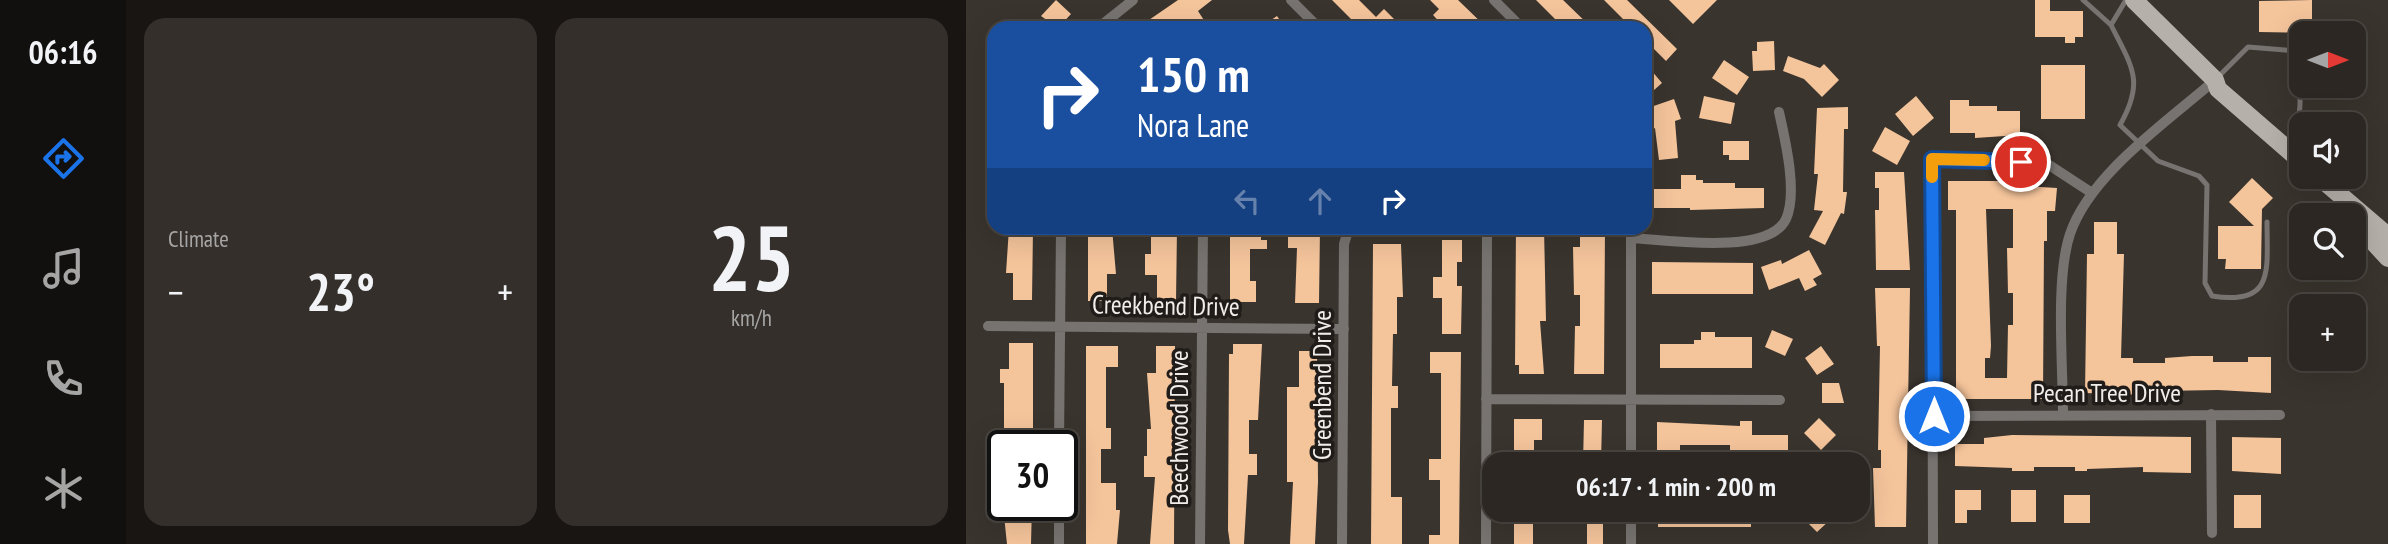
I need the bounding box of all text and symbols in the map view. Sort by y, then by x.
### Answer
north arrow [2289,21,2366,98]
map controls [2289,21,2366,371]
text: 06:16 [28,31,98,73]
text: 150 m [1137,42,1250,106]
icon: right [1022,49,1113,140]
text: Nora Lane [1137,104,1249,146]
button: sound [2289,112,2366,189]
pin [1991,132,2051,192]
icon: directions [39,134,88,183]
icon: arrive [2002,143,2040,181]
icon: left [1228,182,1266,220]
icon: ahead [1301,182,1339,220]
icon: right [1374,182,1412,220]
text: 25 [708,198,795,316]
button: search [2289,203,2366,280]
text: Climate [168,224,229,253]
icon: music [39,244,88,293]
text: 23° [306,258,375,325]
text: − [168,267,184,316]
text: + [497,267,513,316]
street label: Creekbend Drive [1092,287,1240,323]
button: + [2289,294,2366,371]
text: km/h [731,303,772,332]
street label: Greenbend Drive [1305,310,1338,460]
street label: Beechwood Drive [1162,350,1195,506]
icon: phone [39,354,88,403]
street label: Pecan Tree Drive [2033,376,2181,409]
position arrow [1897,379,1971,453]
speed limit sign: 30 [987,430,1078,521]
icon: climate [39,464,88,513]
text: 06:17 · 1 min · 200 m [1576,470,1776,503]

